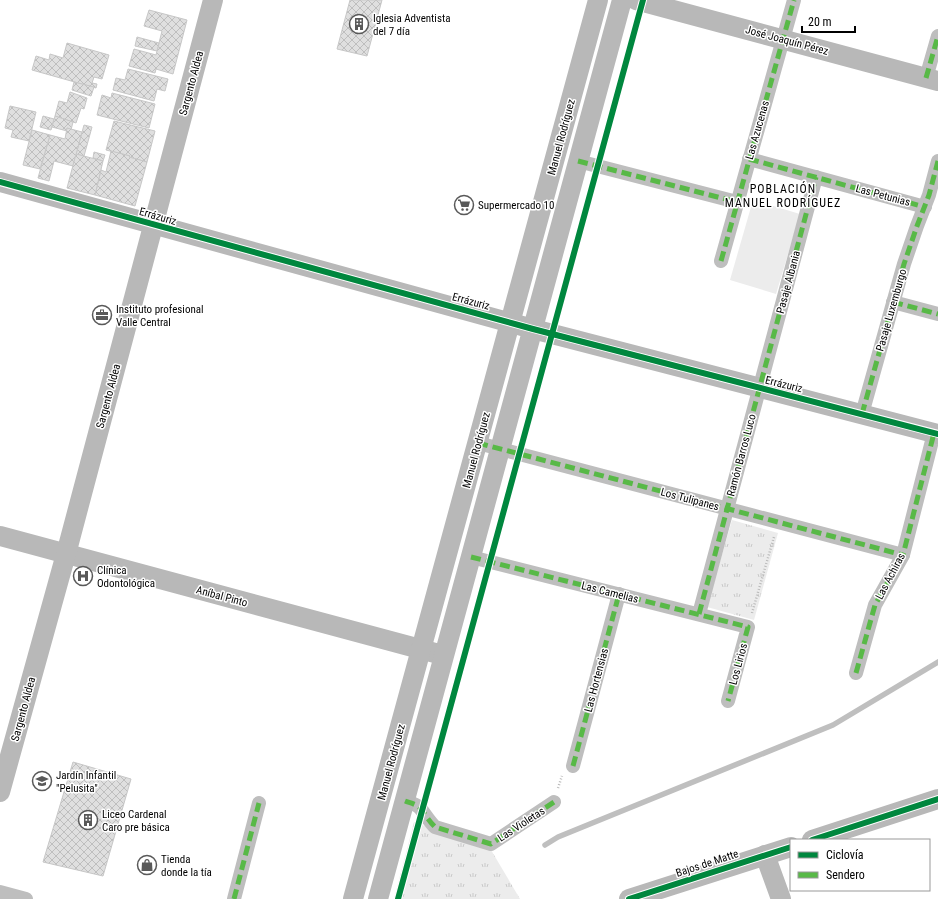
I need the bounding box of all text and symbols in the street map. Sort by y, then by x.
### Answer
scale bar [802,8,855,34]
place label: Iglesia Adventista del 7 día [373,12,450,38]
building icon: Iglesia Adventista del 7 día [348,13,370,35]
text: 20 m [808,15,832,29]
street label: José Joaquín Pérez [744,23,830,58]
street label: Sargento Aldea [177,50,206,117]
street label: Manuel Rodríguez [545,98,578,176]
street label: Las Azucenas [743,99,772,161]
district label: POBLACIÓN MANUEL RODRÍGUEZ [725,181,841,210]
street label: Las Petunias [854,182,912,209]
supermarket icon: Supermercado 10 [453,194,475,216]
place label: Supermercado 10 [478,199,554,212]
street label: Errázuriz [138,205,178,228]
street label: Pasaje Albania [774,249,803,315]
street label: Pasaje Luxemburgo [873,267,910,353]
street label: Errázuriz [451,290,491,313]
place label: Instituto profesional Valle Central [116,303,204,329]
office icon: Instituto profesional Valle Central [91,304,113,326]
street label: Sargento Aldea [94,363,123,430]
street label: Errázuriz [764,374,804,395]
street label: Manuel Rodríguez [460,411,493,489]
street label: Ramón Barros Luco [724,412,759,498]
street label: Los Tulipanes [659,485,720,514]
street label: Las Achiras [873,551,908,602]
place label: Clínica Odontológica [97,564,155,590]
hospital icon: Clínica Odontológica [72,565,94,587]
street label: Las Camelias [580,579,640,606]
street label: Aníbal Pinto [195,583,249,610]
street label: Los Lirios [727,642,750,686]
street label: Las Hortensias [582,647,611,713]
street label: Sargento Aldea [9,676,38,743]
street label: Manuel Rodríguez [375,723,408,801]
place label: Jardín Infantil "Pelusita" [56,769,116,795]
school or university icon: Jardín Infantil "Pelusita" [31,770,53,792]
street label: Las Violetas [495,804,547,844]
place label: Liceo Cardenal Caro pre básica [102,808,170,834]
building icon: Liceo Cardenal Caro pre básica [77,809,99,831]
legend [790,839,930,891]
street label: Bajos de Matte [674,847,740,880]
text: Ciclovía [826,848,864,862]
place label: Tienda donde la tía [161,853,212,879]
shop icon: Tienda donde la tía [136,854,158,876]
text: Sendero [826,868,865,882]

